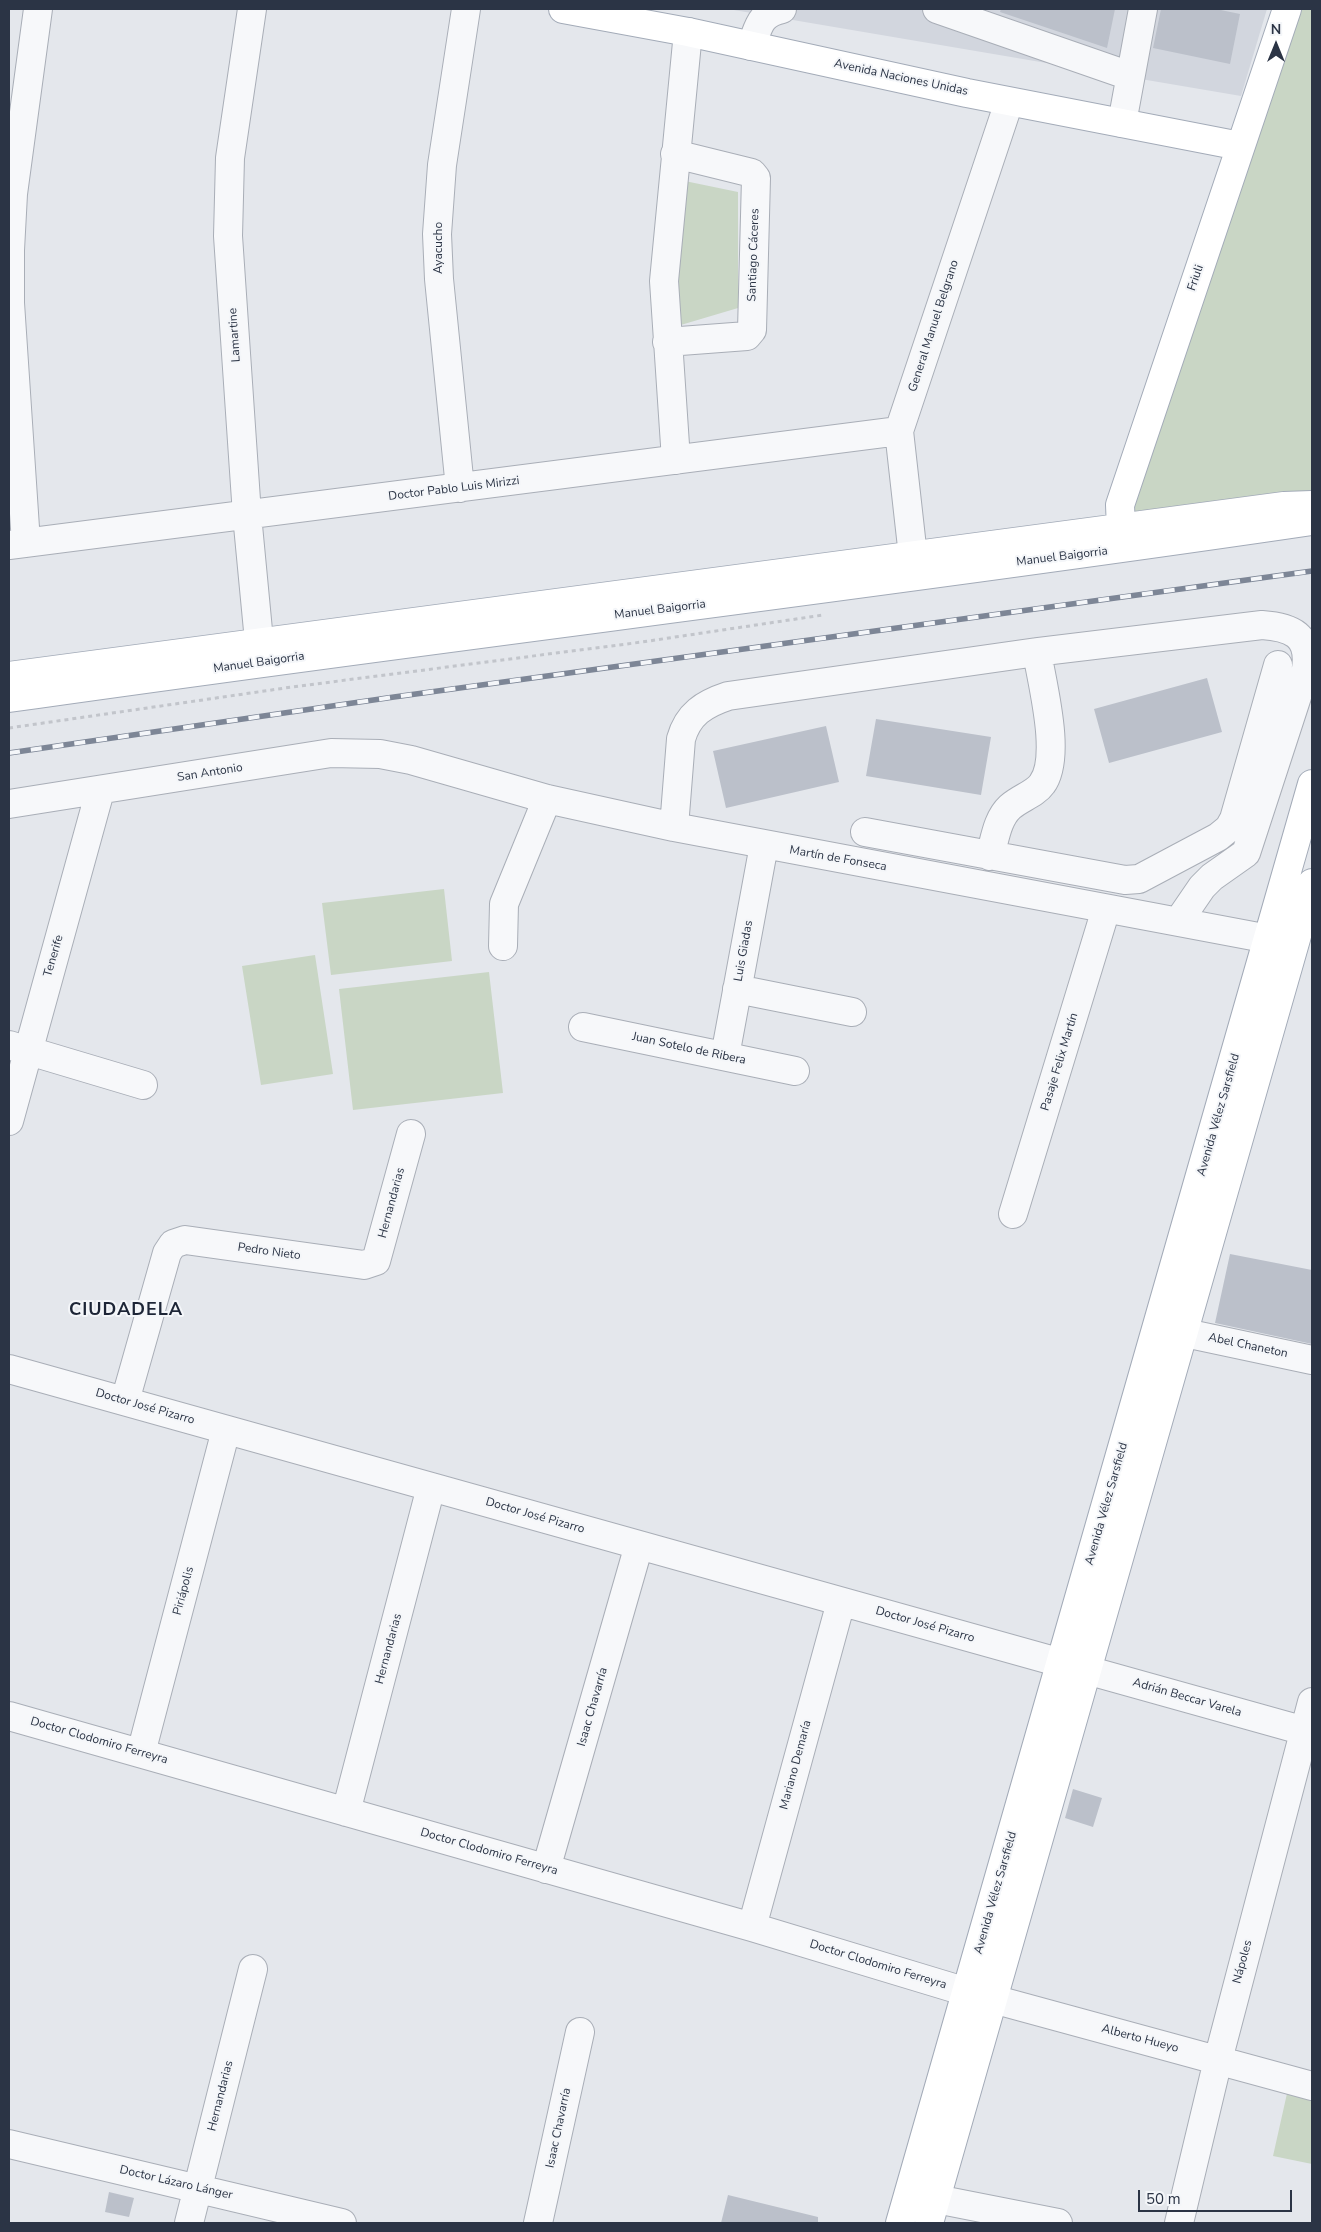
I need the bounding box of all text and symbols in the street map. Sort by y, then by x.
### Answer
north arrow [1251,20,1301,70]
text: N [1271,20,1281,39]
street label: Avenida Naciones Unidas [833,57,969,99]
street label: Santiago Cáceres [745,208,763,302]
street label: Ayacucho [432,222,446,274]
street label: General Manuel Belgrano [906,258,962,394]
street label: Friuli [1185,263,1207,293]
street label: Lamartine [226,307,244,363]
street label: Doctor Pablo Luis Mirizzi [388,474,520,504]
street label: Manuel Baigorria [1016,544,1108,570]
street label: Manuel Baigorria [614,597,706,623]
street label: Manuel Baigorria [213,649,305,677]
street label: San Antonio [176,761,244,785]
street label: Martín de Fonseca [788,843,888,875]
street label: Luis Giadas [732,919,756,983]
street label: Tenerife [41,933,67,979]
street label: Pasaje Felix Martín [1038,1011,1082,1113]
street label: Juan Sotelo de Ribera [631,1030,747,1068]
street label: Avenida Vélez Sarsfield [1195,1052,1243,1178]
street label: Hernandarias [376,1166,408,1240]
street label: Pedro Nieto [237,1240,301,1264]
district label: CIUDADELA [68,1300,184,1322]
street label: Abel Chaneton [1207,1331,1289,1361]
street label: Doctor José Pizarro [94,1386,196,1428]
street label: Avenida Vélez Sarsfield [1083,1441,1131,1567]
street label: Doctor José Pizarro [484,1495,586,1537]
street label: Piriápolis [171,1565,197,1617]
street label: Doctor José Pizarro [874,1604,976,1646]
street label: Hernandarias [373,1612,405,1686]
street label: Isaac Chavarría [575,1666,611,1748]
street label: Adrián Beccar Varela [1131,1676,1243,1720]
street label: Doctor Clodomiro Ferreyra [28,1714,170,1768]
street label: Mariano Demaría [777,1719,815,1811]
street label: Doctor Clodomiro Ferreyra [418,1825,560,1879]
street label: Avenida Vélez Sarsfield [972,1830,1020,1956]
street label: Doctor Clodomiro Ferreyra [808,1937,948,1993]
street label: Nápoles [1230,1939,1256,1985]
street label: Alberto Hueyo [1100,2022,1180,2056]
street label: Hernandarias [205,2059,237,2133]
street label: Isaac Chavarría [543,2087,575,2169]
street label: Doctor Lázaro Lánger [118,2163,234,2203]
scale bar [1141,2180,1295,2212]
text: 50 m [1146,2189,1181,2209]

